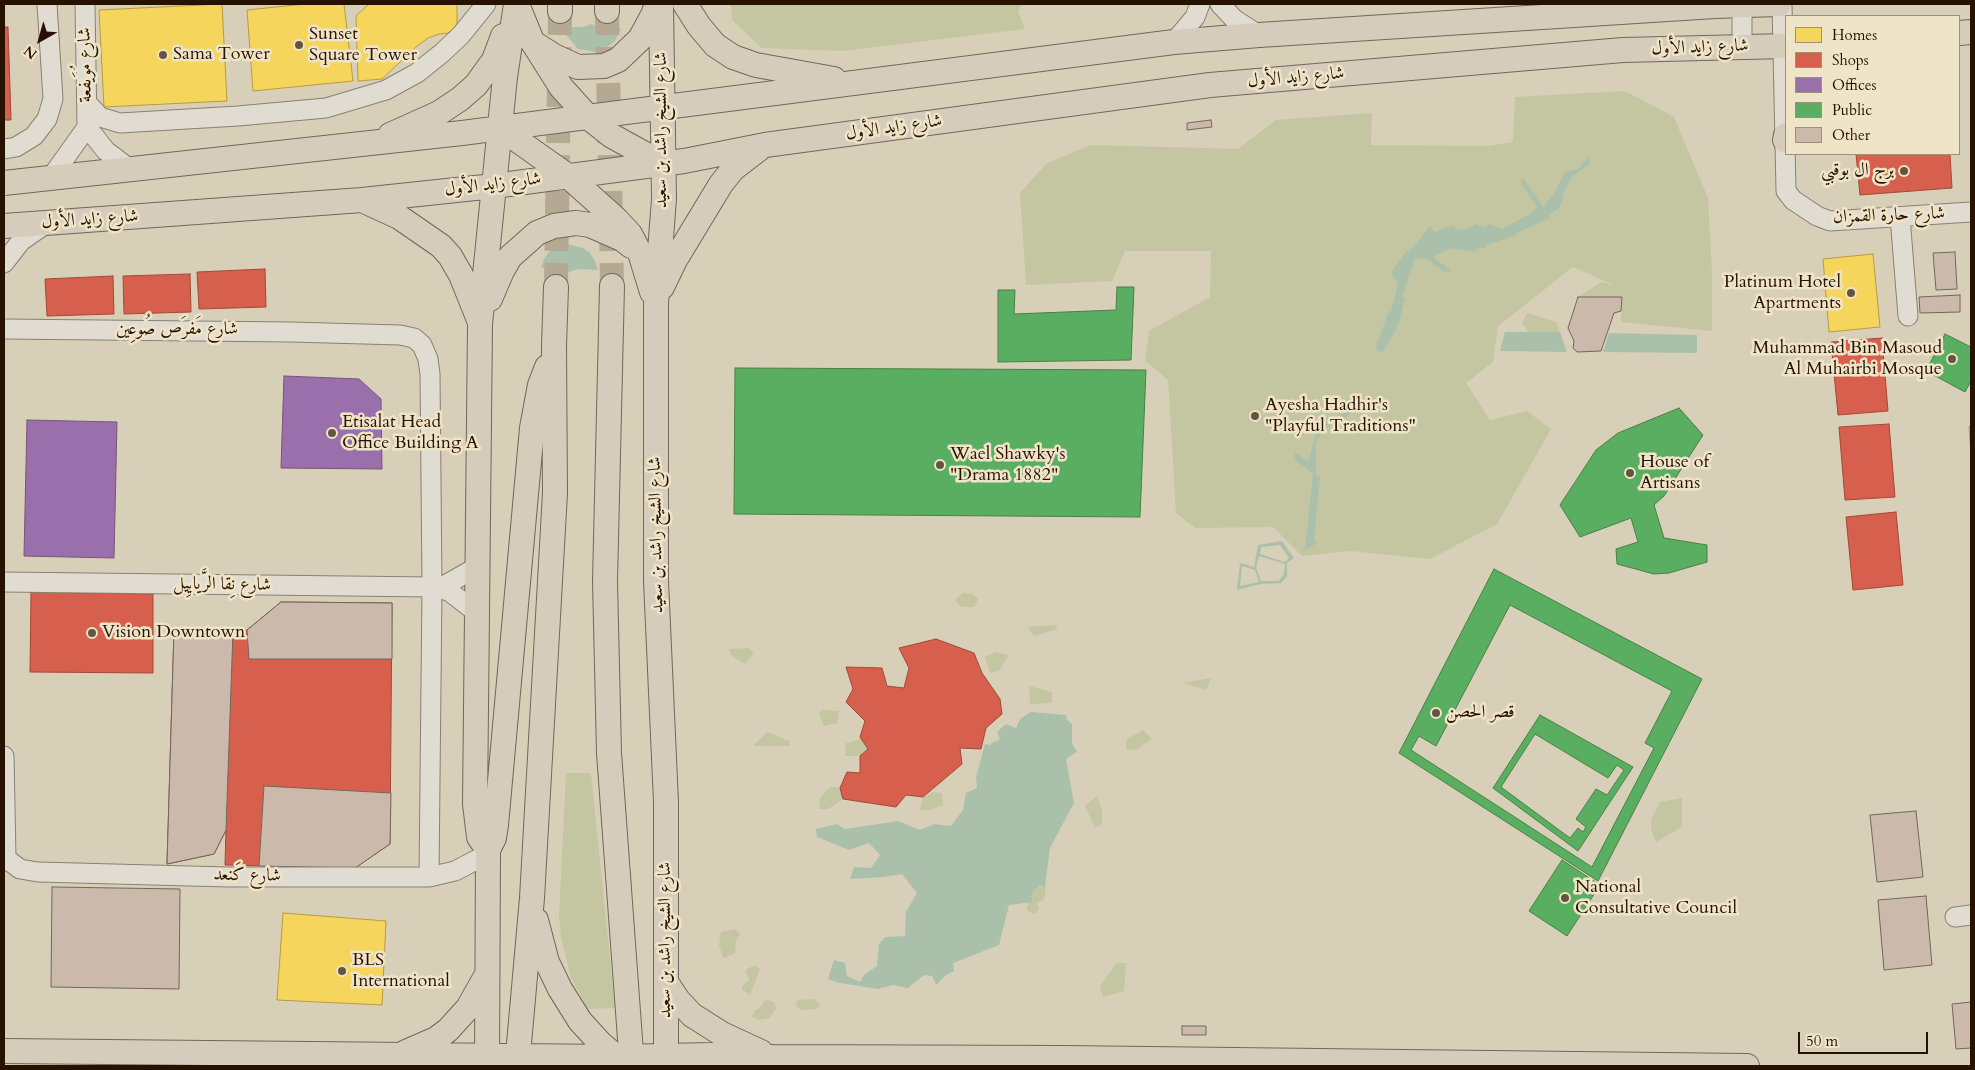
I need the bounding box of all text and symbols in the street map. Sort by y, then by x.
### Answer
north arrow [15,15,65,65]
legend [1785,15,1960,155]
place label: Sunset Square Tower [309,24,417,66]
text: Homes [1832,25,1877,45]
street label: شارع مُوَيفعة [75,27,97,103]
street label: شارع زايد الأول [1651,36,1749,60]
marker: Sunset Square Tower [293,39,305,51]
text: N [20,41,41,63]
place label: Sama Tower [173,44,270,66]
marker: Sama Tower [157,49,169,61]
text: Shops [1832,50,1869,70]
street label: شارع الشيخ راشد بن سعيد [651,52,673,208]
street label: شارع زايد الأول [1247,63,1345,93]
text: Offices [1832,75,1877,95]
text: Public [1832,100,1872,120]
street label: شارع زايد الأول [844,111,944,145]
text: Other [1832,125,1870,145]
place label: برج ال بوقبي [1821,160,1894,182]
marker: برج ال بوقبي [1898,165,1910,177]
street label: شارع زايد الأول [443,168,543,202]
street label: شارع حارة القمزان [1832,203,1946,229]
street label: شارع زايد الأول [41,206,139,234]
place label: Platinum Hotel Apartments [1724,272,1841,314]
marker: Platinum Hotel Apartments [1845,287,1857,299]
street label: شارع مَفرَص صُوعِين [116,319,238,341]
place label: Muhammad Bin Masoud Al Muhairbi Mosque [1753,338,1942,380]
marker: Muhammad Bin Masoud Al Muhairbi Mosque [1946,353,1958,365]
place label: Ayesha Hadhir's "Playful Traditions" [1265,395,1416,438]
marker: Ayesha Hadhir's "Playful Traditions" [1249,410,1261,422]
place label: Etisalat Head Office Building A [342,412,479,454]
marker: Etisalat Head Office Building A [326,427,338,439]
place label: Wael Shawky's "Drama 1882" [950,444,1066,486]
place label: House of Artisans [1640,452,1709,494]
street label: شارع الشيخ راشد بن سعيد [645,456,669,614]
marker: Wael Shawky's "Drama 1882" [934,459,946,471]
marker: House of Artisans [1624,467,1636,479]
street label: شارع نِقا الرَّيايِيل [173,573,271,597]
place label: Vision Downtown [102,622,245,644]
marker: Vision Downtown [86,627,98,639]
place label: قصر الحصن [1446,702,1515,724]
marker: قصر الحصن [1430,707,1442,719]
street label: شارع الشيخ راشد بن سعيد [655,862,677,1018]
street label: شارع كَنعد [213,865,281,887]
place label: National Consultative Council [1575,877,1737,920]
marker: National Consultative Council [1559,892,1571,904]
place label: BLS International [352,950,450,992]
marker: BLS International [336,965,348,977]
scale bar [1800,1022,1930,1054]
text: 50 m [1806,1031,1838,1051]

